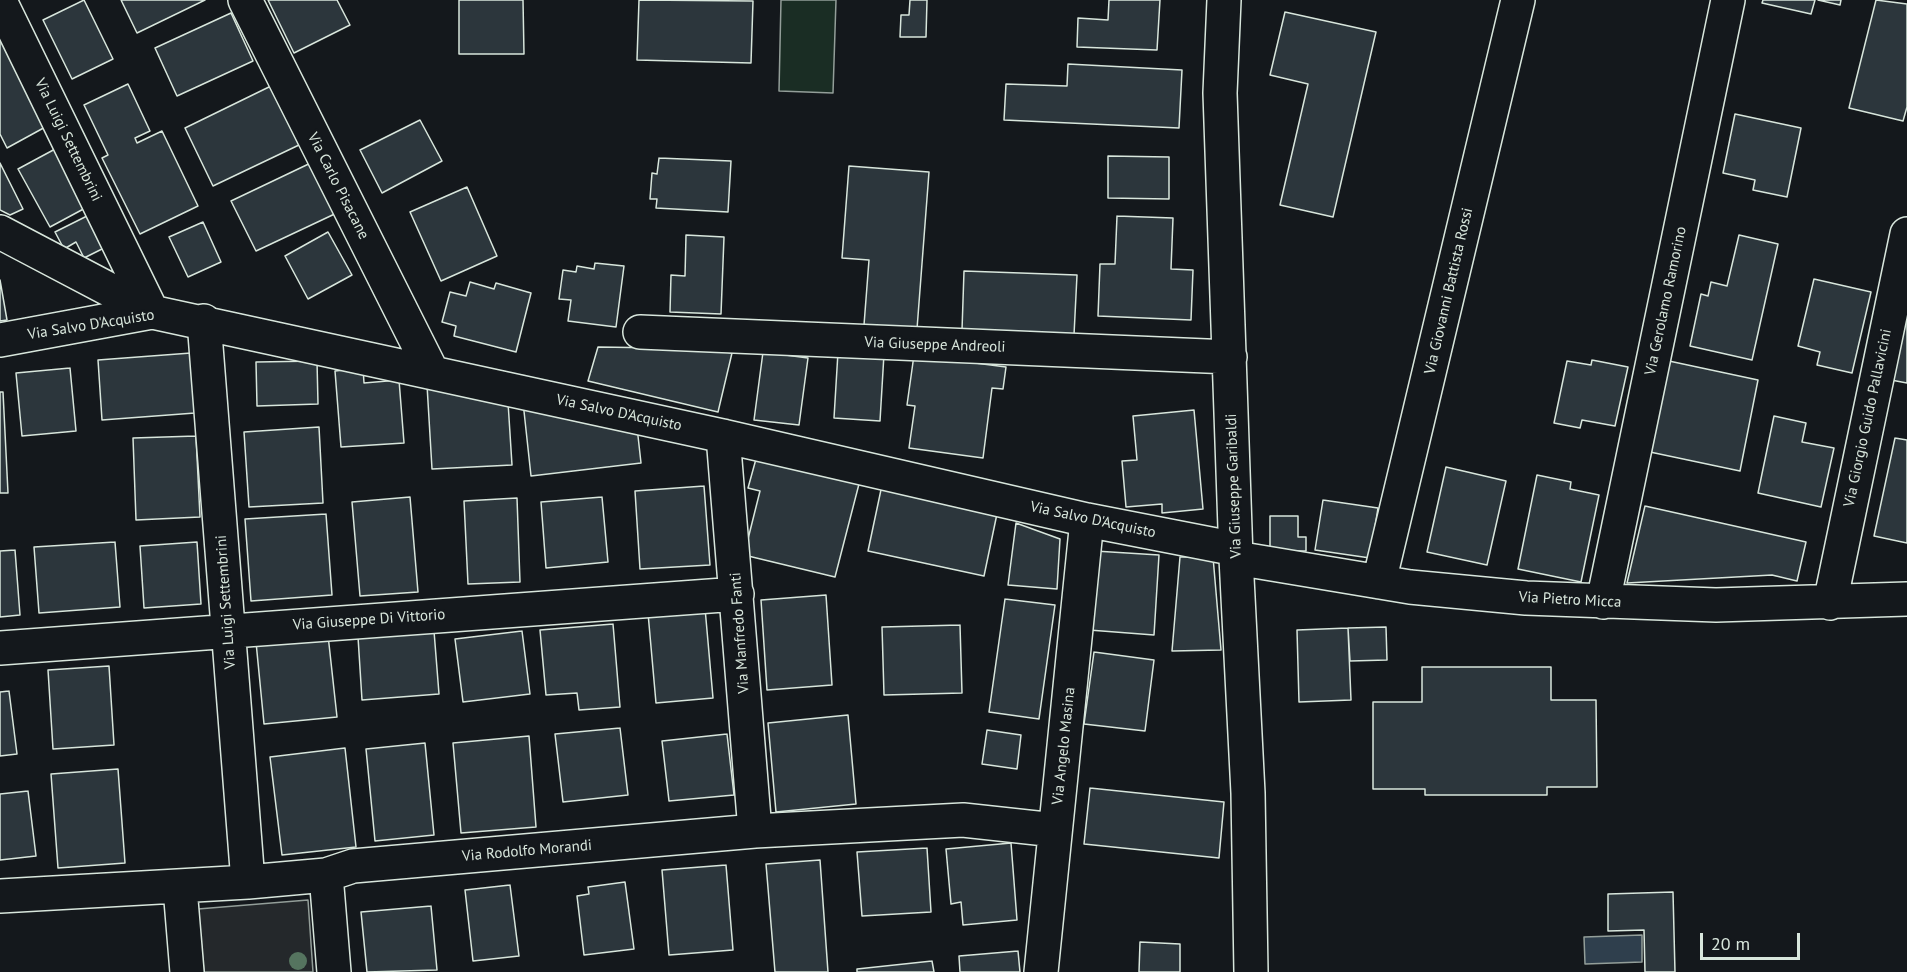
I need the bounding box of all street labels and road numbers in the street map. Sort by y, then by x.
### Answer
street label: Via Luigi Settembrini [30,76,106,204]
street label: Via Carlo Pisacane [303,130,373,242]
street label: Via Giovanni Battista Rossi [1421,206,1477,376]
street label: Via Gerolamo Ramorino [1641,225,1691,377]
street label: Via Salvo D'Acquisto [26,306,156,344]
street label: Via Giorgio Guido Pallavicini [1840,327,1896,509]
street label: Via Giuseppe Andreoli [864,334,1006,356]
street label: Via Salvo D'Acquisto [555,391,683,435]
street label: Via Giuseppe Garibaldi [1222,413,1246,559]
street label: Via Salvo D'Acquisto [1029,498,1157,542]
street label: Via Luigi Settembrini [212,534,240,670]
street label: Via Manfredo Fanti [727,572,753,694]
street label: Via Pietro Micca [1518,588,1622,612]
street label: Via Giuseppe Di Vittorio [292,606,446,634]
street label: Via Angelo Masina [1049,686,1079,806]
street label: Via Rodolfo Morandi [461,836,593,866]

